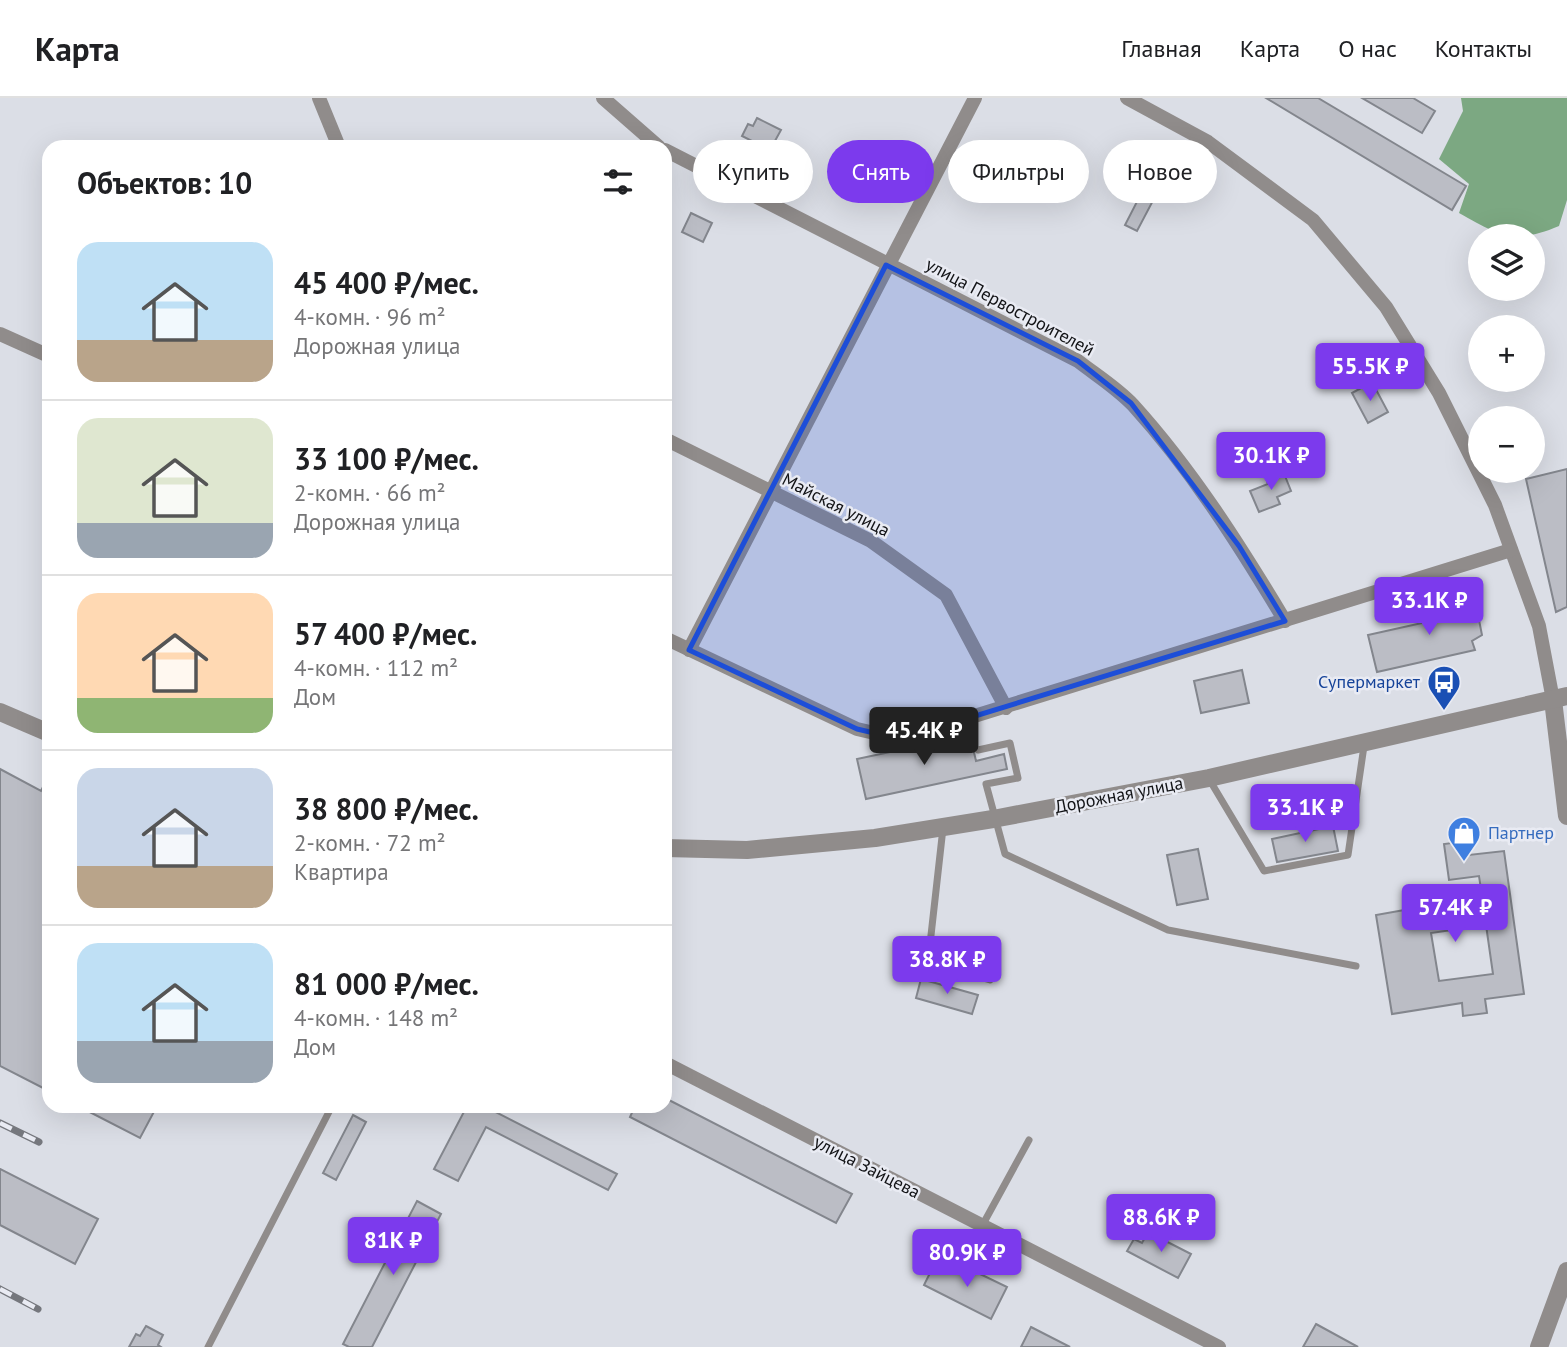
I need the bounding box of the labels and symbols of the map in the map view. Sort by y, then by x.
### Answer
street label: улица Первостроителей [922,252,1099,361]
pin: 55.5K ₽ [1305,344,1435,403]
pin: 30.1K ₽ [1206,432,1336,492]
street label: Майская улица [779,468,894,542]
pin: 33.1K ₽ [1364,578,1494,637]
bus stop icon: Супермаркет [1425,663,1463,712]
place label: Супермаркет [1318,670,1421,693]
pin: 45.4K ₽ [859,708,989,767]
street label: Дорожная улица [1053,771,1185,818]
pin: 33.1K ₽ [1240,784,1370,844]
shop icon: Партнер [1445,814,1483,863]
place label: Партнер [1488,821,1554,844]
pin: 57.4K ₽ [1390,884,1520,944]
pin: 38.8K ₽ [882,936,1012,996]
street label: улица Зайцева [810,1130,924,1203]
pin: 88.6K ₽ [1096,1194,1226,1254]
pin: 81K ₽ [344,1218,442,1277]
pin: 80.9K ₽ [902,1230,1032,1289]

